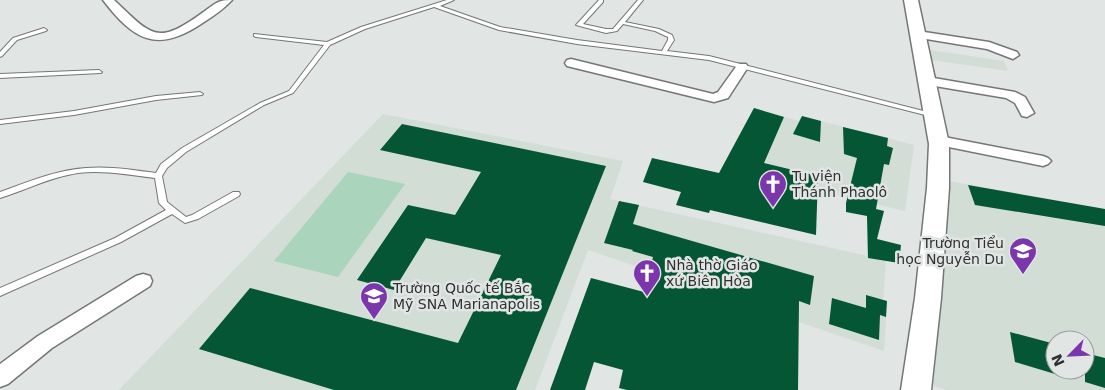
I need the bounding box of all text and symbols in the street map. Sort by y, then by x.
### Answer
place label: Tu viện Thánh Phaolô [791,168,887,200]
church icon: Tu viện Thánh Phaolô [758,169,788,208]
place label: Trường Tiểu học Nguyễn Du [896,235,1004,267]
school or university icon: Trường Tiểu học Nguyễn Du [1008,236,1038,275]
place label: Nhà thờ Giáo xứ Biên Hòa [666,257,758,289]
church icon: Nhà thờ Giáo xứ Biên Hòa [632,258,662,297]
place label: Trường Quốc tế Bắc Mỹ SNA Marianapolis [392,280,540,312]
school or university icon: Trường Quốc tế Bắc Mỹ SNA Marianapolis [359,281,389,320]
north arrow [1045,330,1095,380]
text: N [1048,352,1068,369]

